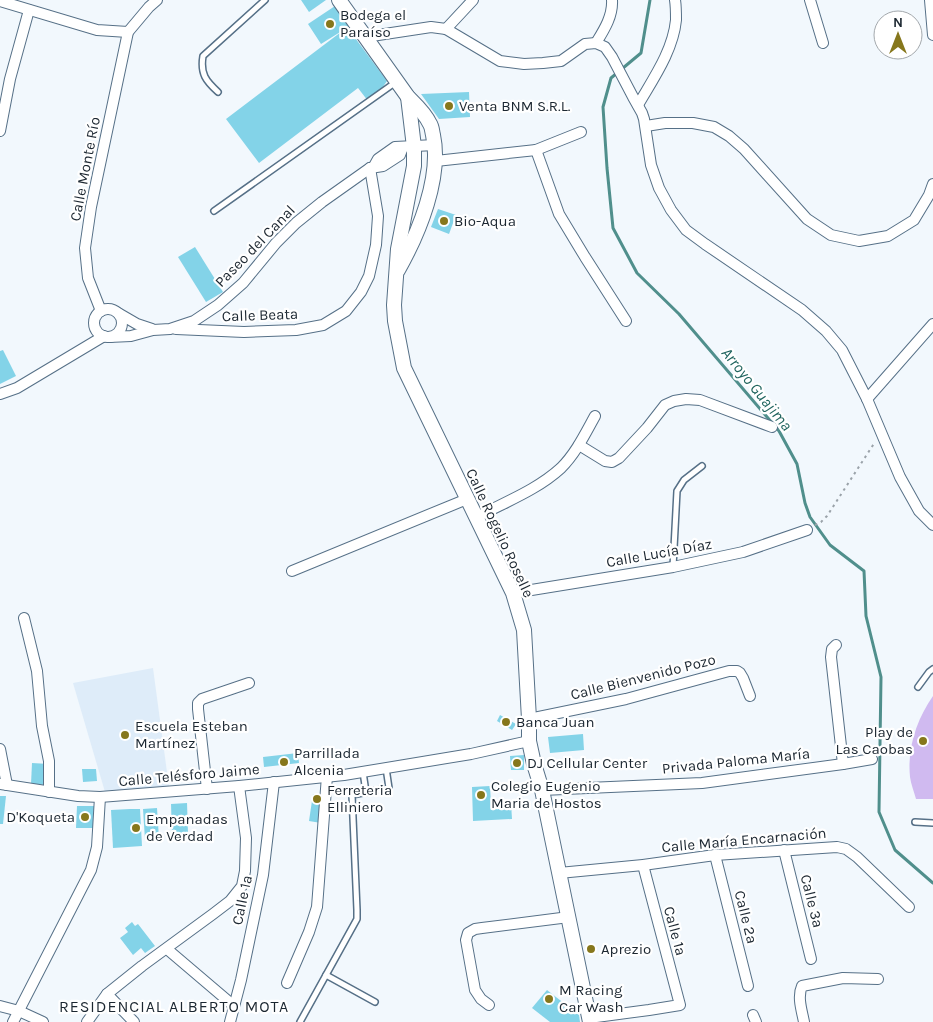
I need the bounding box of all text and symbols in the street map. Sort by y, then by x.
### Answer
place label: Bodega el Paraíso [340,6,406,41]
north arrow [873,10,923,60]
text: N [893,14,903,31]
marker: Bodega el Paraíso [324,18,336,30]
place label: Venta BNM S.R.L. [459,97,571,115]
marker: Venta BNM S.R.L. [443,100,455,112]
street label: Calle Monte Río [66,115,104,223]
street label: Paseo del Canal [211,201,299,291]
place label: Bio-Aqua [454,212,516,230]
marker: Bio-Aqua [438,215,450,227]
street label: Calle Beata [222,305,298,325]
water label: Arroyo Guajima [718,343,796,435]
street label: Calle Rogelio Roselle [462,466,538,600]
street label: Calle Lucía Díaz [605,535,713,571]
street label: Calle Bienvenido Pozo [569,650,717,704]
place label: Banca Juan [516,713,595,731]
marker: Banca Juan [500,716,512,728]
place label: Escuela Esteban Martínez [135,717,248,752]
place label: Play de Las Caobas [836,723,913,758]
marker: Escuela Esteban Martínez [119,729,131,741]
marker: Play de Las Caobas [917,735,929,747]
place label: Parrillada Alcenia [294,744,360,779]
street label: Privada Paloma María [661,744,811,778]
place label: DJ Cellular Center [527,754,648,772]
marker: Parrillada Alcenia [278,756,290,768]
marker: DJ Cellular Center [511,757,523,769]
street label: Calle Telésforo Jaime [118,760,260,790]
place label: Colegio Eugenio Maria de Hostos [491,777,602,812]
place label: Ferreteria Elliniero [327,781,392,816]
marker: Colegio Eugenio Maria de Hostos [475,789,487,801]
marker: Ferreteria Elliniero [311,793,323,805]
place label: D'Koqueta [6,808,75,826]
place label: Empanadas de Verdad [146,810,228,845]
marker: D'Koqueta [79,811,91,823]
marker: Empanadas de Verdad [130,822,142,834]
street label: Calle María Encarnación [661,824,827,856]
street label: Calle 3a [797,873,827,929]
street label: Calle 1a [228,874,256,926]
street label: Calle 2a [731,889,761,945]
street label: Calle 1a [660,904,690,958]
place label: Aprezio [601,940,651,958]
marker: Aprezio [585,943,597,955]
place label: M Racing Car Wash [559,981,624,1016]
marker: M Racing Car Wash [543,993,555,1005]
district label: RESIDENCIAL ALBERTO MOTA [59,997,289,1016]

